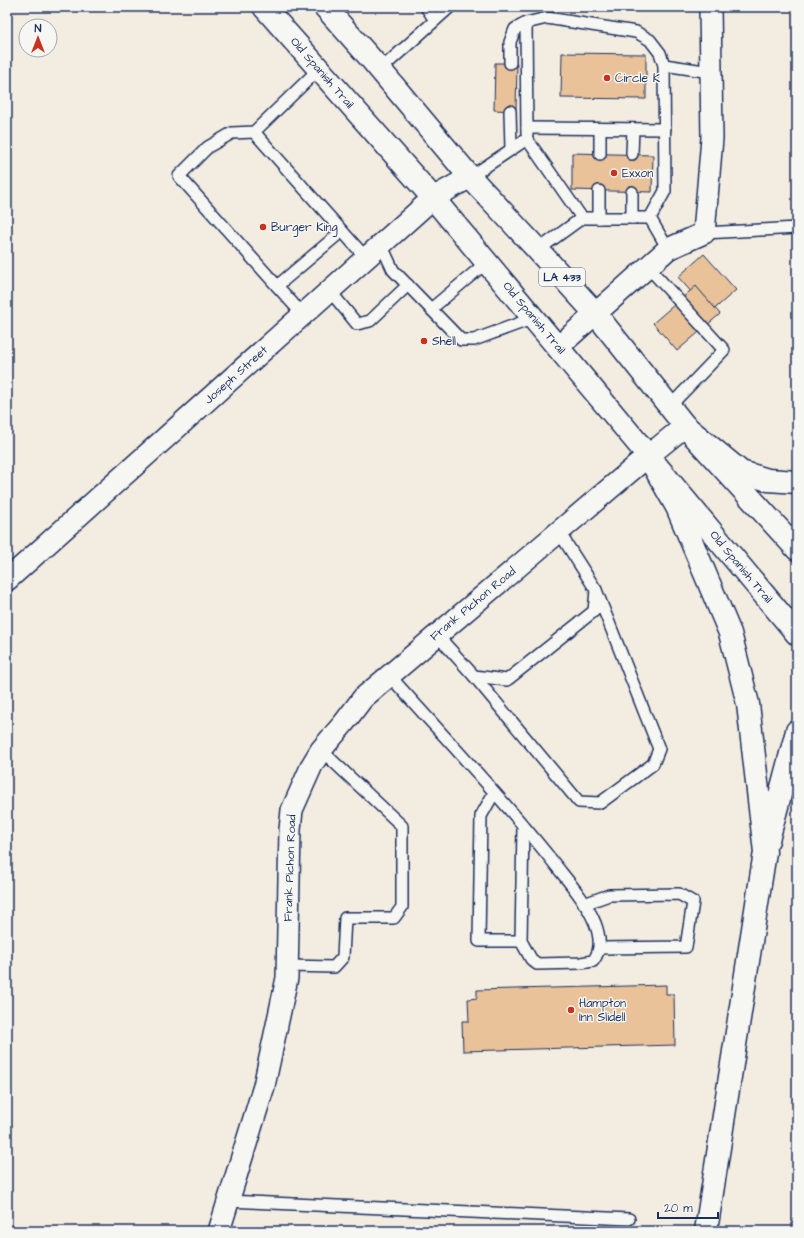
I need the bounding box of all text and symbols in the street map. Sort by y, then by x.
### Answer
north arrow [18,18,58,58]
text: N [35,21,42,36]
street label: Old Spanish Trail [286,34,358,113]
place label: Circle K [615,70,661,87]
marker: Circle K [602,73,612,83]
place label: Exxon [622,165,653,182]
marker: Exxon [609,168,619,178]
place label: Burger King [271,219,338,237]
marker: Burger King [258,222,268,232]
road number: LA 433 [539,268,585,286]
street label: Old Spanish Trail [499,278,569,358]
place label: Shell [432,333,456,350]
marker: Shell [419,336,429,346]
street label: Joseph Street [201,342,272,408]
street label: Old Spanish Trail [706,527,776,607]
street label: Frank Pichon Road [426,563,520,645]
street label: Frank Pichon Road [280,814,300,922]
place label: Hampton Inn Slidell [579,995,626,1026]
marker: Hampton Inn Slidell [566,1005,576,1015]
scale bar [658,1194,718,1220]
text: 20 m [664,1200,693,1217]

